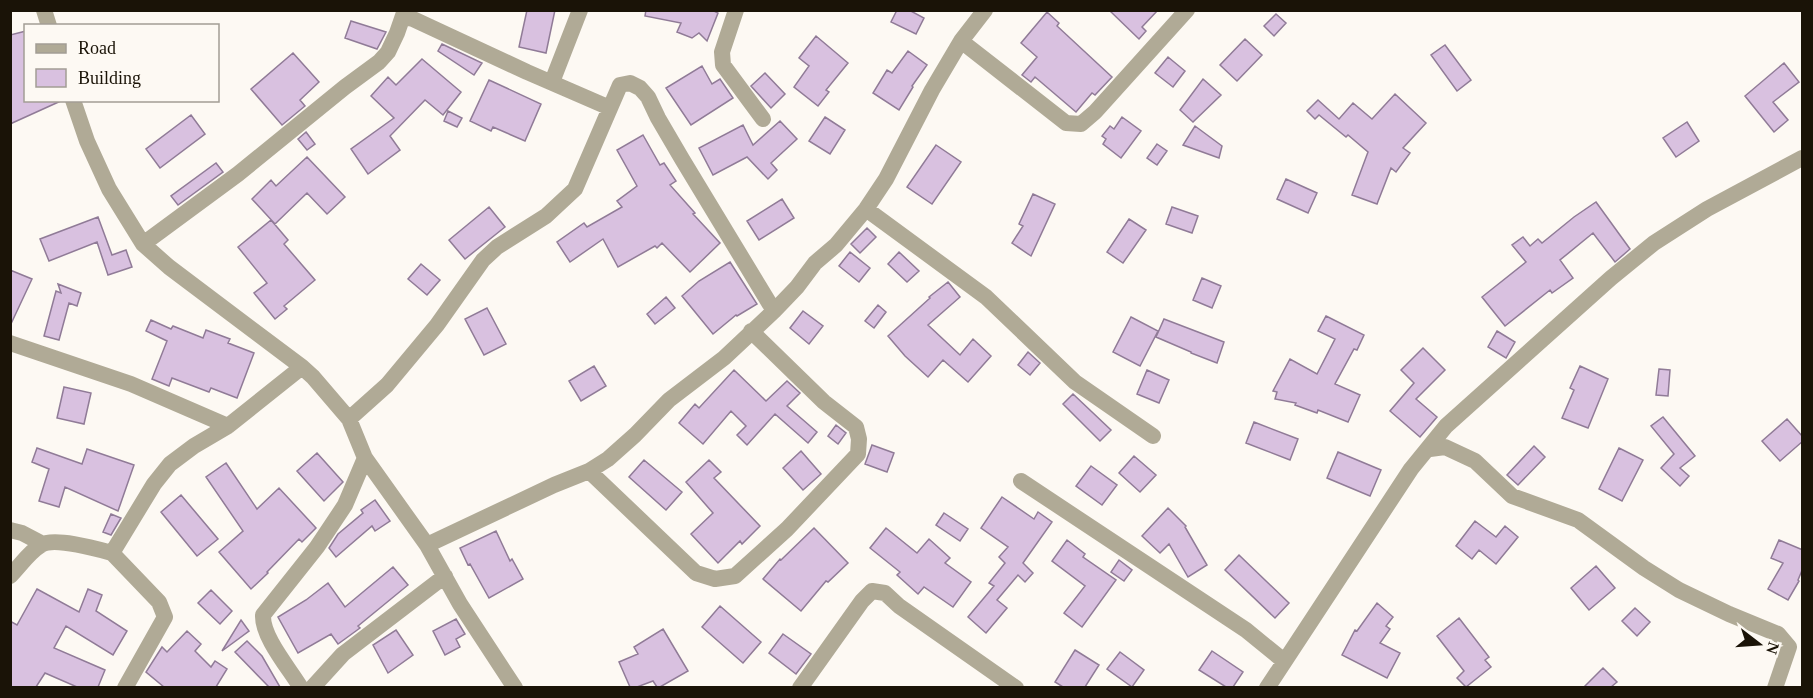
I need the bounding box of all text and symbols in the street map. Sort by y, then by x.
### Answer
legend [24,24,219,102]
text: Road [78,38,116,58]
text: Building [78,68,141,88]
north arrow [1729,614,1789,674]
text: N [1763,640,1783,657]

